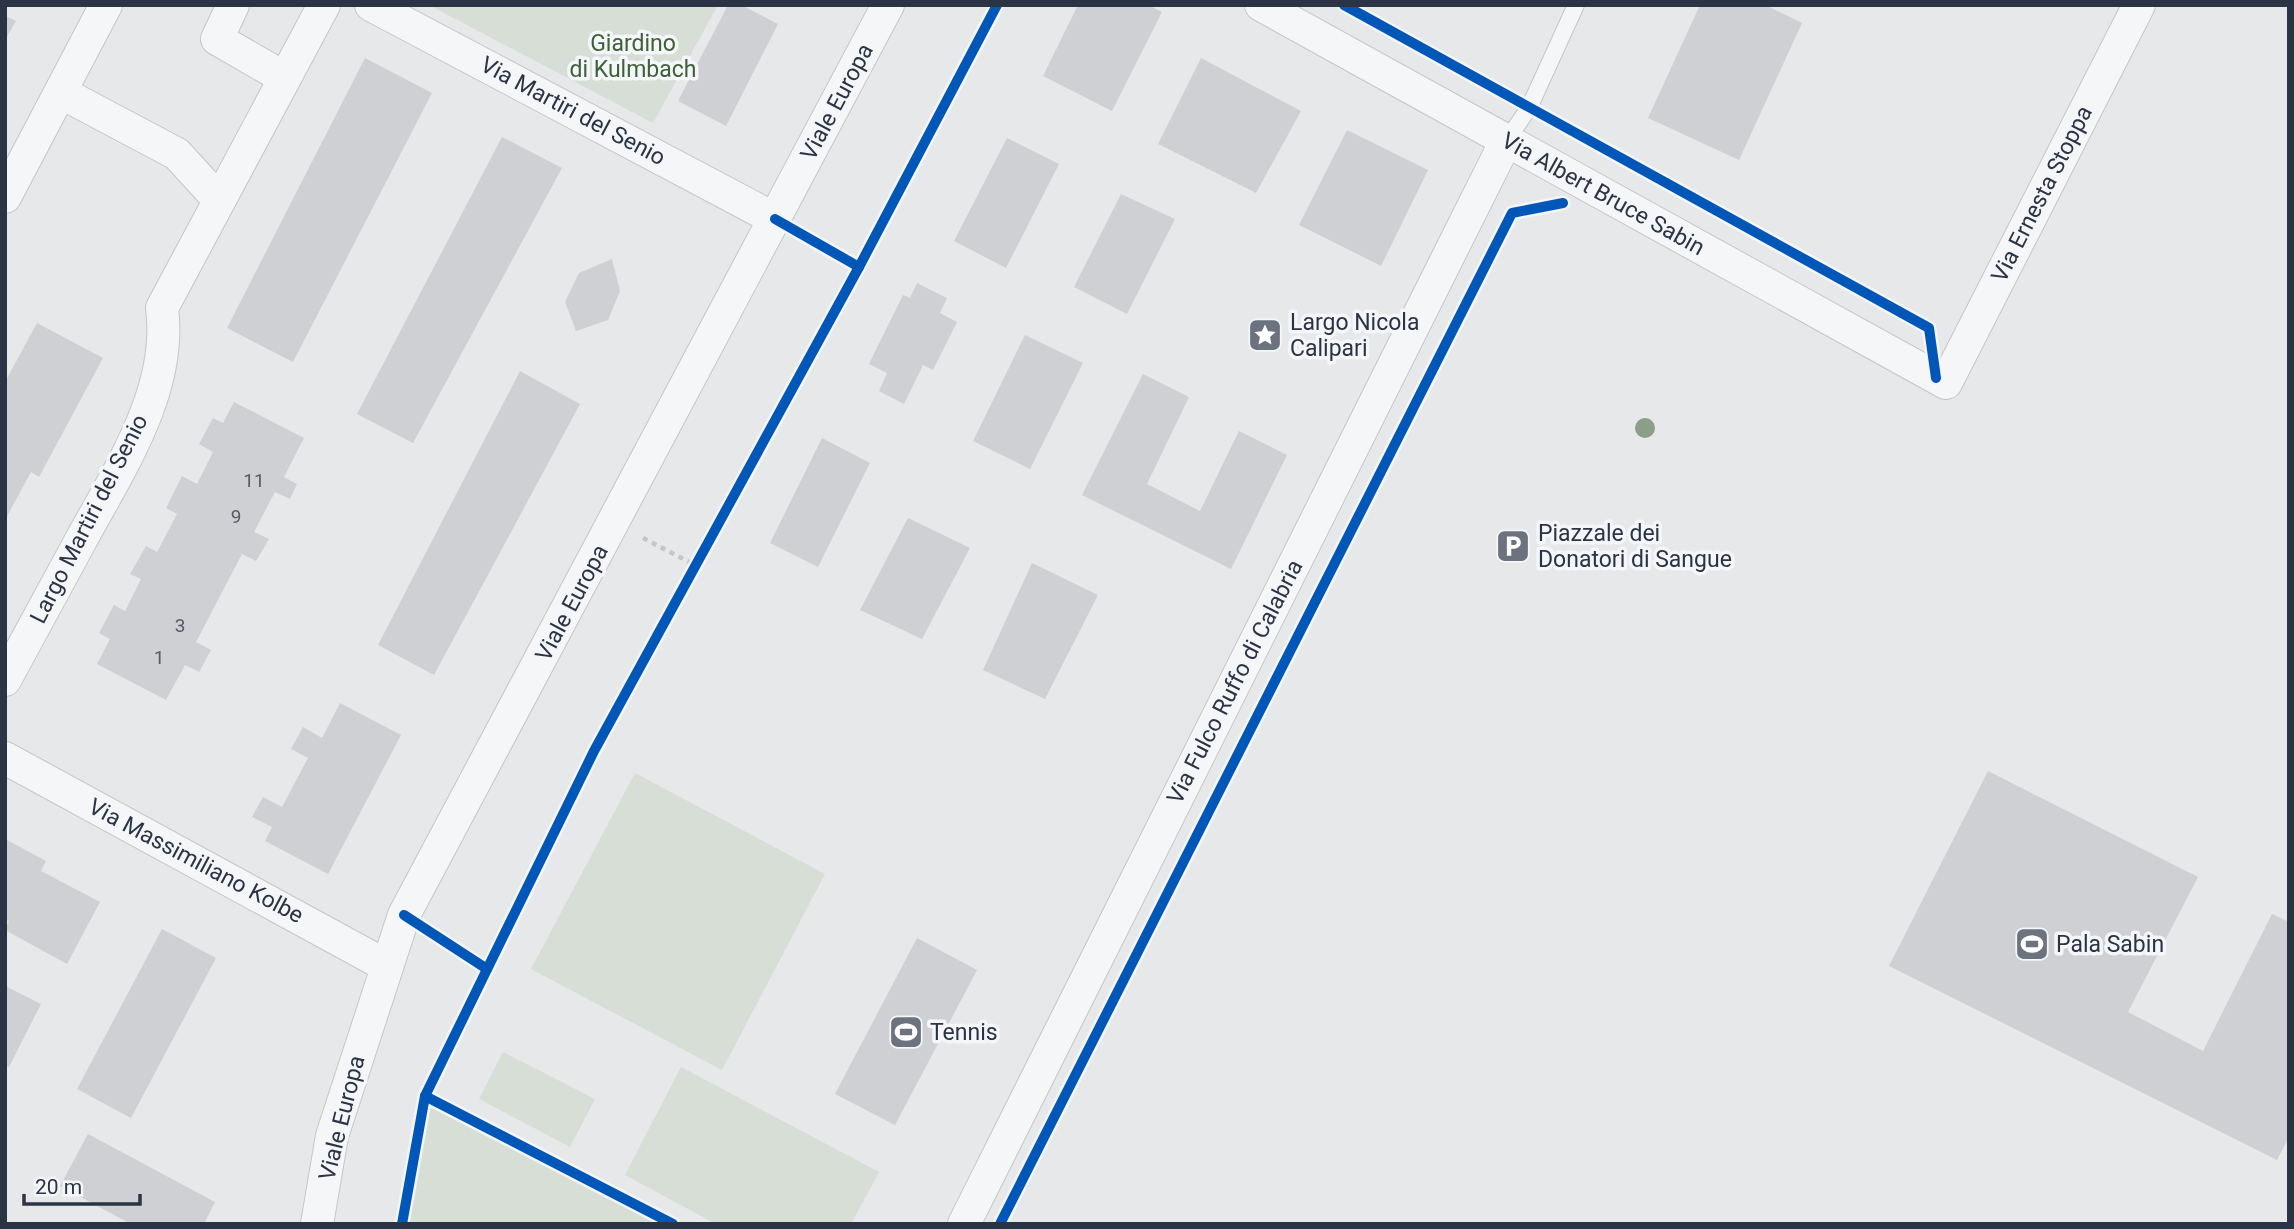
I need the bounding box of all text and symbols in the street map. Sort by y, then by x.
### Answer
park label: Giardino di Kulmbach [569,30,697,83]
street label: Viale Europa [795,39,879,165]
street label: Via Martiri del Senio [476,51,670,171]
street label: Via Ernesta Stoppa [1986,101,2098,287]
street label: Via Albert Bruce Sabin [1497,127,1709,261]
place label: Largo Nicola Calipari [1290,309,1419,362]
place icon: Largo Nicola Calipari [1246,316,1284,354]
street label: Largo Martiri del Senio [25,410,153,628]
house number: 11 [243,469,265,492]
house number: 9 [231,505,241,528]
place label: Piazzale dei Donatori di Sangue [1538,520,1732,573]
parking icon: Piazzale dei Donatori di Sangue [1494,527,1532,565]
street label: Viale Europa [530,540,614,666]
street label: Via Fulco Ruffo di Calabria [1162,555,1308,809]
house number: 3 [175,614,185,637]
house number: 1 [154,646,164,669]
street label: Via Massimiliano Kolbe [84,793,308,929]
sports icon: Pala Sabin [2013,925,2051,963]
place label: Pala Sabin [2056,931,2164,958]
sports icon: Tennis [887,1013,925,1051]
place label: Tennis [930,1019,998,1046]
street label: Viale Europa [313,1053,371,1183]
scale bar [24,1162,140,1206]
text: 20 m [35,1175,82,1199]

